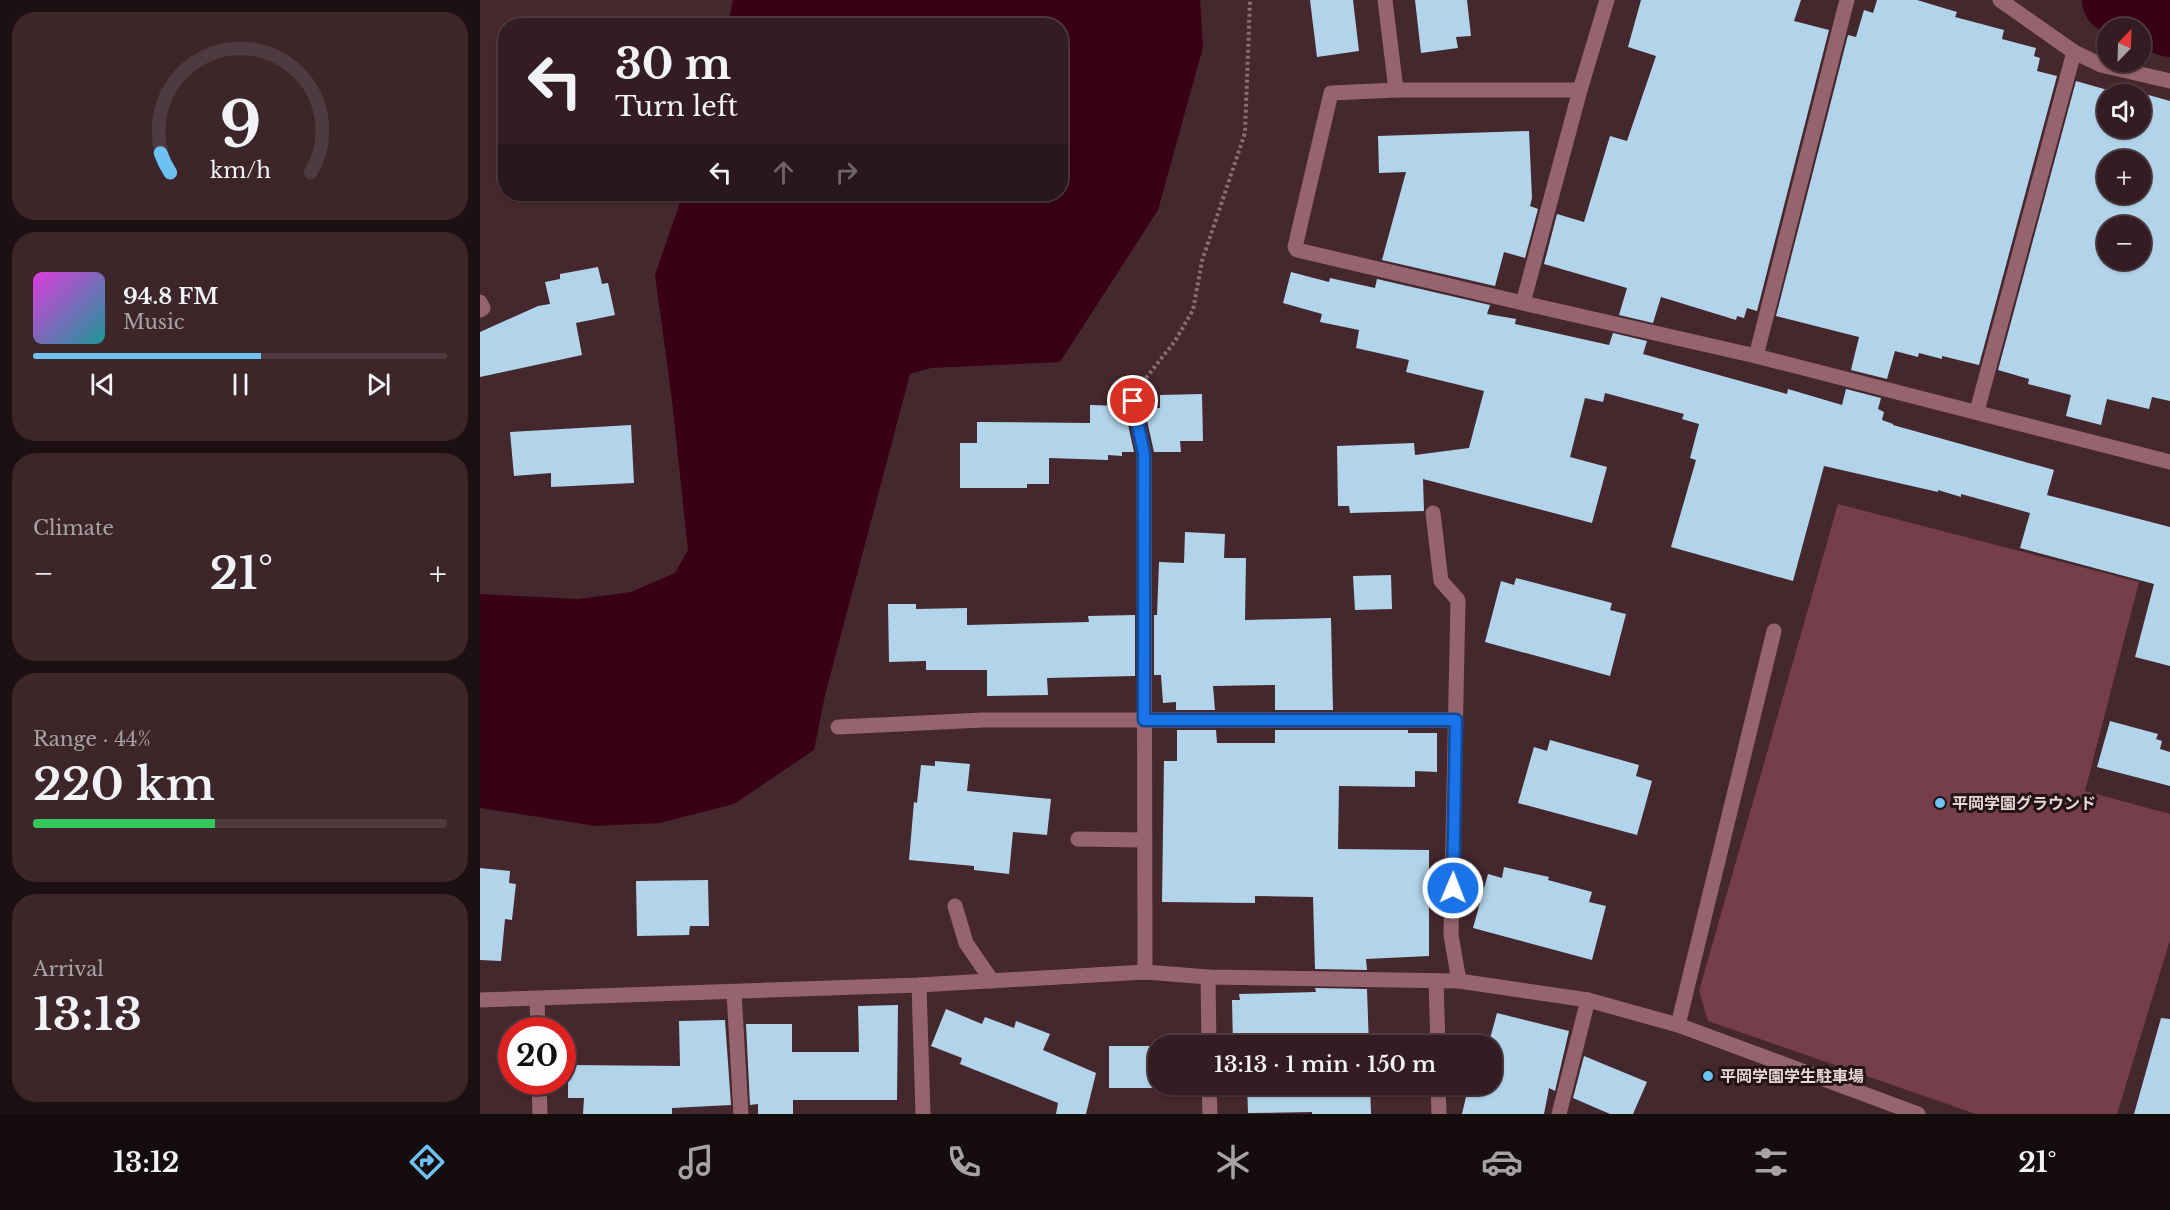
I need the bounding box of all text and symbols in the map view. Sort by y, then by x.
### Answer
north arrow [2097,18,2151,72]
map controls [2097,18,2151,270]
text: 30 m [615,38,731,90]
icon: left [516,42,594,120]
button: sound [2097,84,2151,138]
text: 9 [219,86,261,164]
text: Turn left [615,90,738,123]
button: + [2097,150,2151,204]
icon: left [704,156,737,189]
icon: ahead [767,156,800,189]
icon: right [830,156,863,189]
text: km/h [210,158,271,185]
button: − [2097,216,2151,270]
text: 94.8 FM [123,283,218,310]
text: Music [123,310,184,334]
icon: previous [86,368,119,401]
icon: pause [224,368,257,401]
icon: next [362,368,395,401]
pin [1107,375,1158,426]
icon: arrive [1116,384,1149,417]
text: Climate [33,516,114,540]
text: 21° [210,545,273,601]
text: − [33,553,54,594]
text: + [429,553,447,594]
text: Range · 44% [33,727,151,751]
text: 220 km [33,756,215,812]
place label: 平岡学園グラウンド [1952,793,2096,813]
marker: 平岡学園グラウンド [1933,796,1947,810]
position arrow [1421,856,1485,920]
text: Arrival [33,957,104,981]
text: 13:13 [33,986,142,1042]
speed limit sign: 20 [498,1017,576,1095]
text: 13:13 · 1 min · 150 m [1214,1051,1436,1078]
place label: 平岡学園学生駐車場 [1720,1066,1864,1086]
marker: 平岡学園学生駐車場 [1701,1069,1715,1083]
icon: directions [406,1141,448,1183]
icon: music [675,1141,717,1183]
icon: phone [943,1141,985,1183]
icon: climate [1212,1141,1254,1183]
icon: car [1481,1141,1523,1183]
icon: filters [1750,1141,1792,1183]
text: 13:12 [113,1146,179,1179]
text: 21° [2018,1146,2057,1179]

